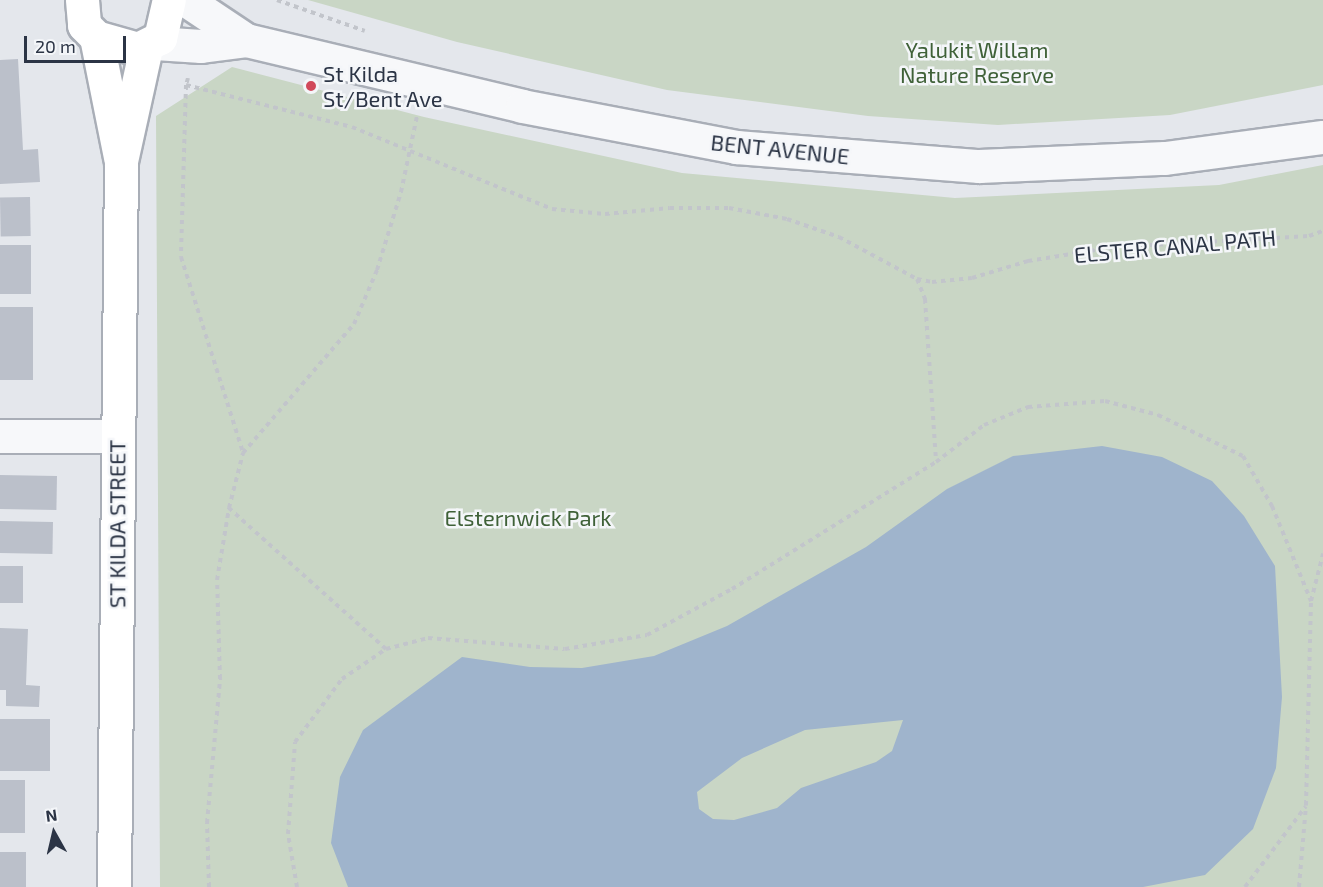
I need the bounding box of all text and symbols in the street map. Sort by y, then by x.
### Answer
scale bar [27,24,129,62]
text: 20 m [35,35,76,57]
park label: Yalukit Willam Nature Reserve [900,36,1054,88]
place label: St Kilda St/Bent Ave [323,60,443,112]
marker: St Kilda St/Bent Ave [304,79,318,93]
street label: BENT AVENUE [709,129,851,169]
street label: ELSTER CANAL PATH [1073,224,1277,268]
street label: ST KILDA STREET [104,439,130,609]
park label: Elsternwick Park [444,505,612,531]
north arrow [24,803,84,863]
text: N [44,804,58,825]

